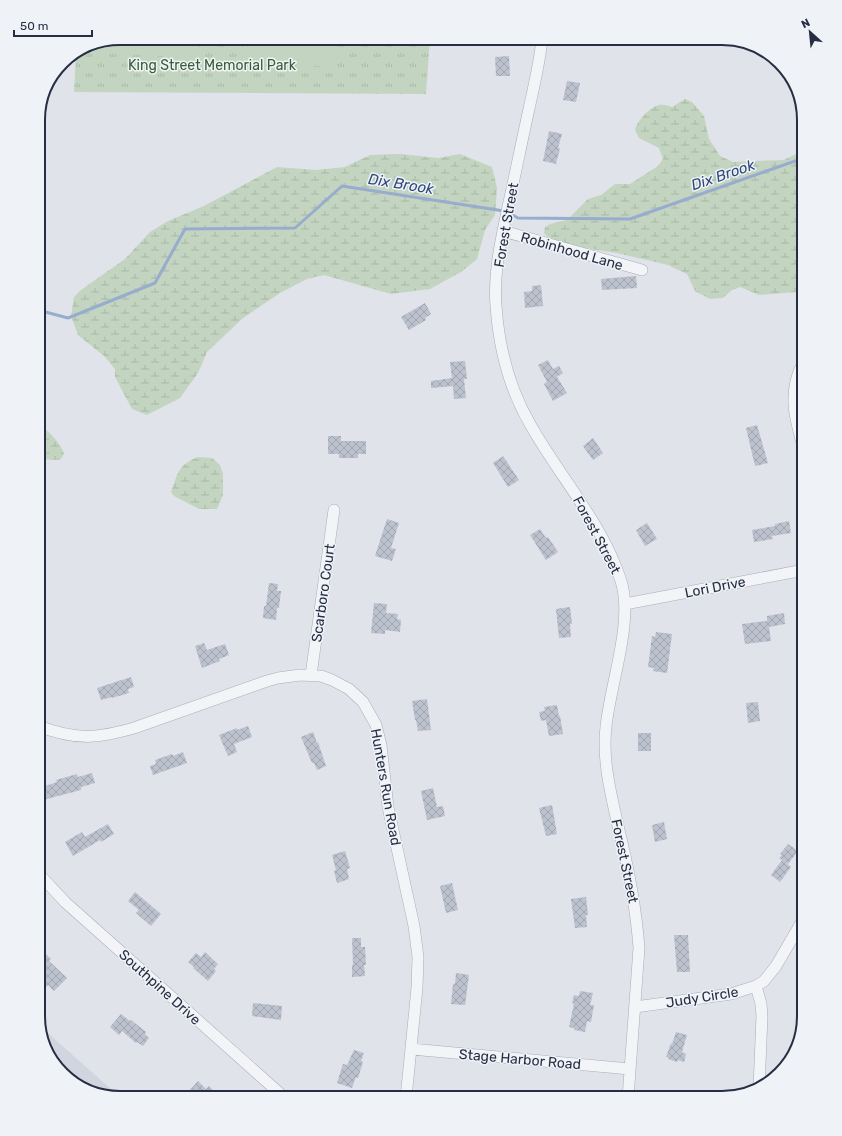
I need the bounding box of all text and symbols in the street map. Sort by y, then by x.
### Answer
scale bar [14,12,92,38]
north arrow [790,12,830,52]
text: N [799,16,812,31]
text: 50 m [20,19,48,33]
park label: King Street Memorial Park [128,57,297,74]
water label: Dix Brook [689,156,758,194]
water label: Dix Brook [367,170,435,198]
street label: Forest Street [491,181,522,269]
street label: Robinhood Lane [519,229,625,274]
street label: Forest Street [569,493,624,577]
street label: Scarboro Court [308,542,339,643]
street label: Lori Drive [683,573,747,602]
street label: Hunters Run Road [367,727,404,847]
street label: Forest Street [607,817,642,905]
street label: Southpine Drive [115,946,204,1029]
street label: Judy Circle [665,983,740,1012]
street label: Stage Harbor Road [458,1046,582,1073]

